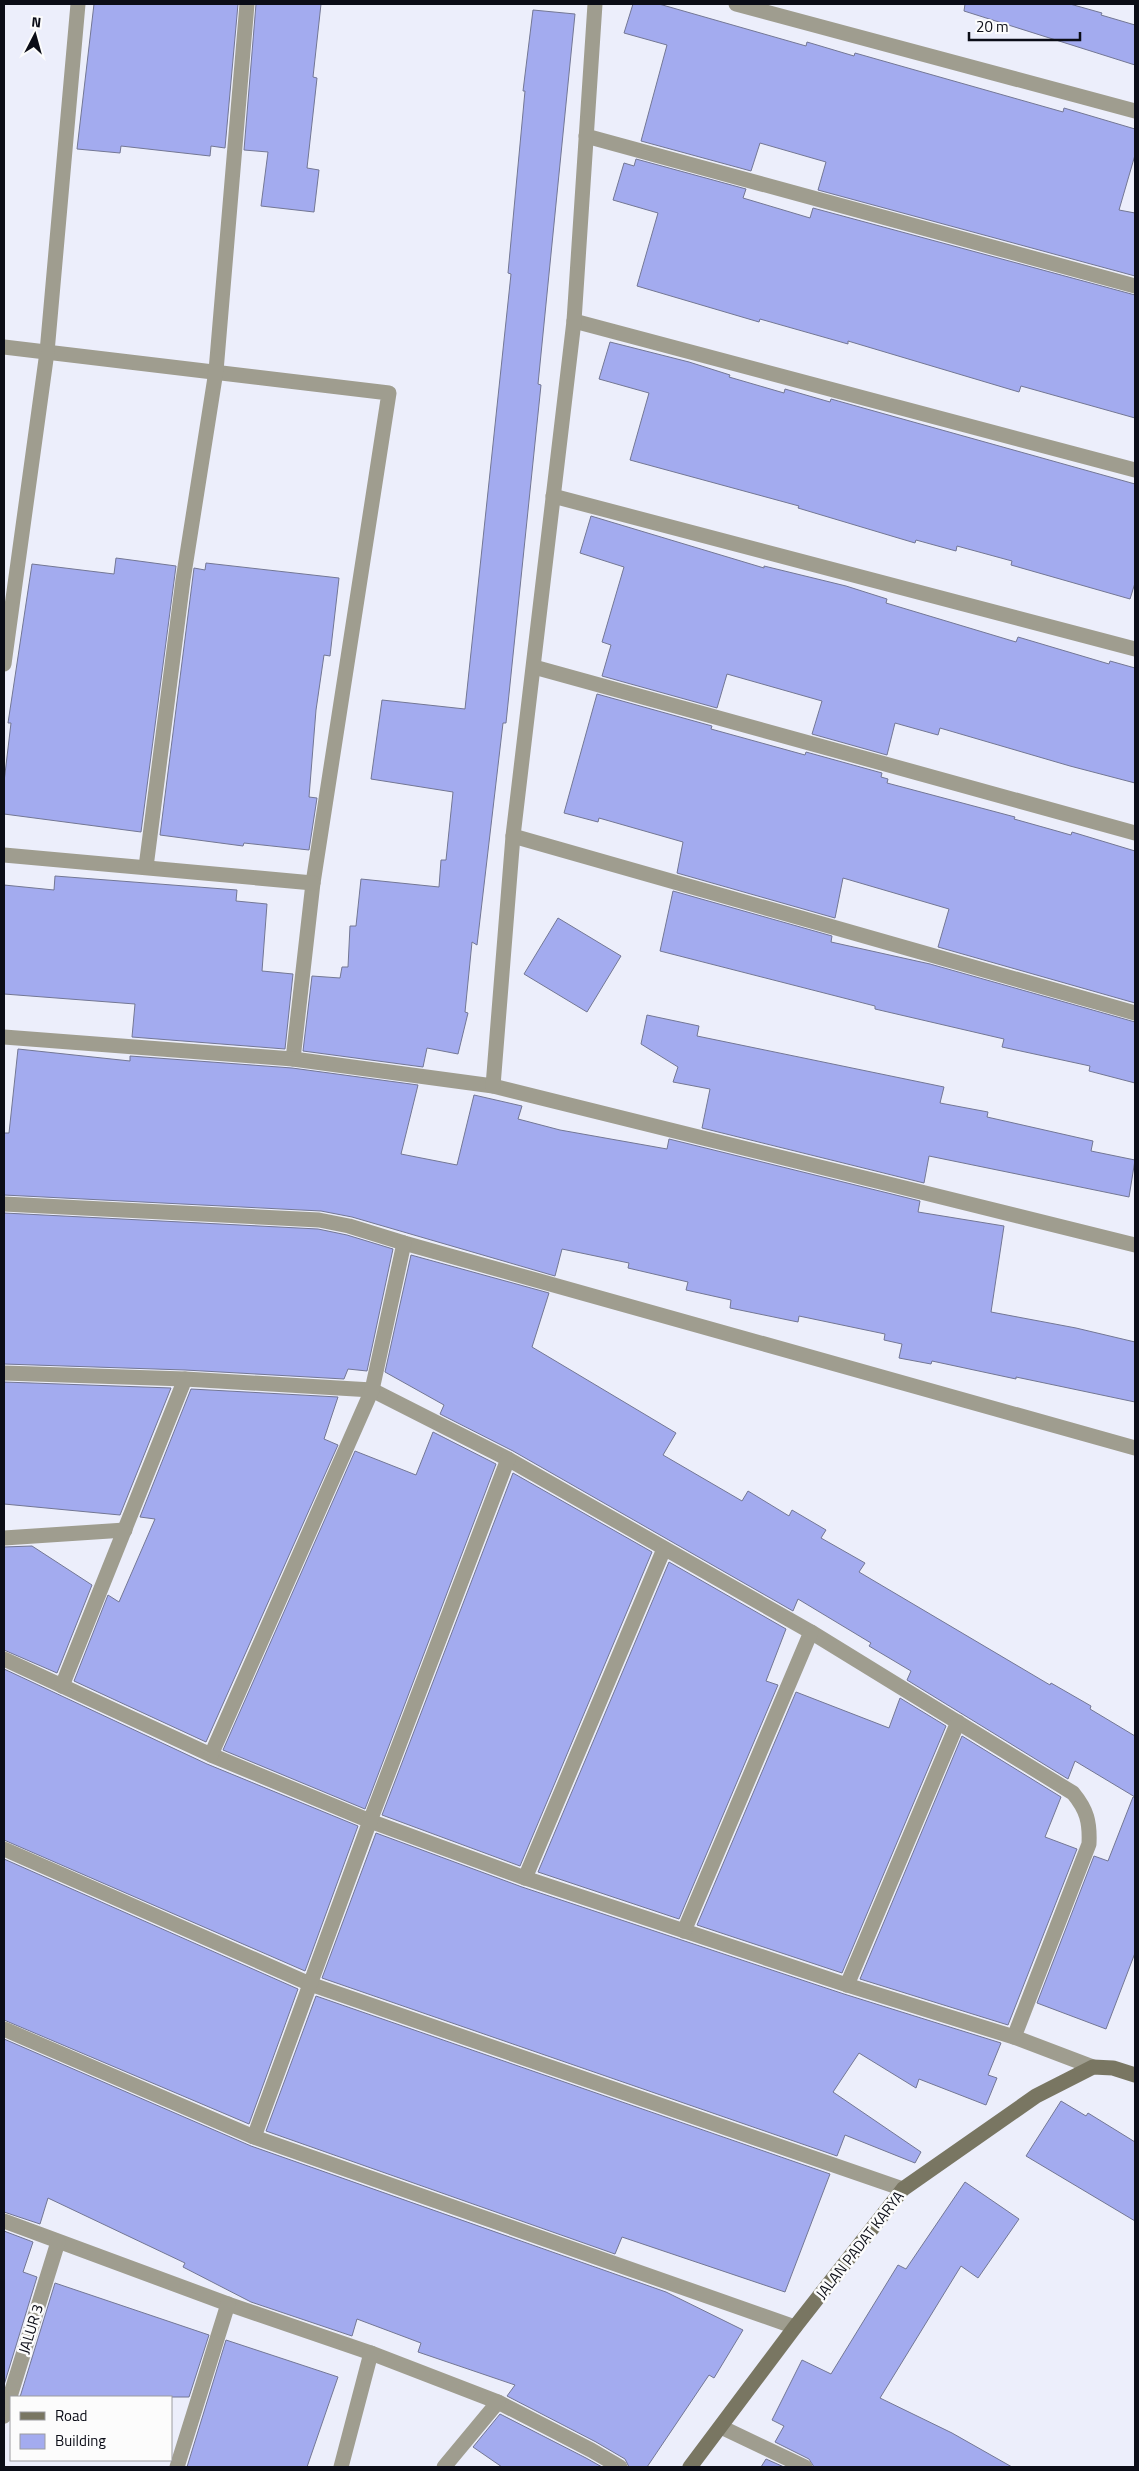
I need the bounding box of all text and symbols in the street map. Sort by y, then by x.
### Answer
north arrow [10,10,60,60]
scale bar [969,10,1080,42]
text: N [30,11,42,33]
text: 20 m [976,15,1009,38]
street label: JALAN PADAT KARYA [810,2186,909,2304]
street label: JALUR 3 [12,2301,49,2357]
legend [10,2396,172,2461]
text: Road [55,2404,87,2427]
text: Building [55,2429,106,2452]

